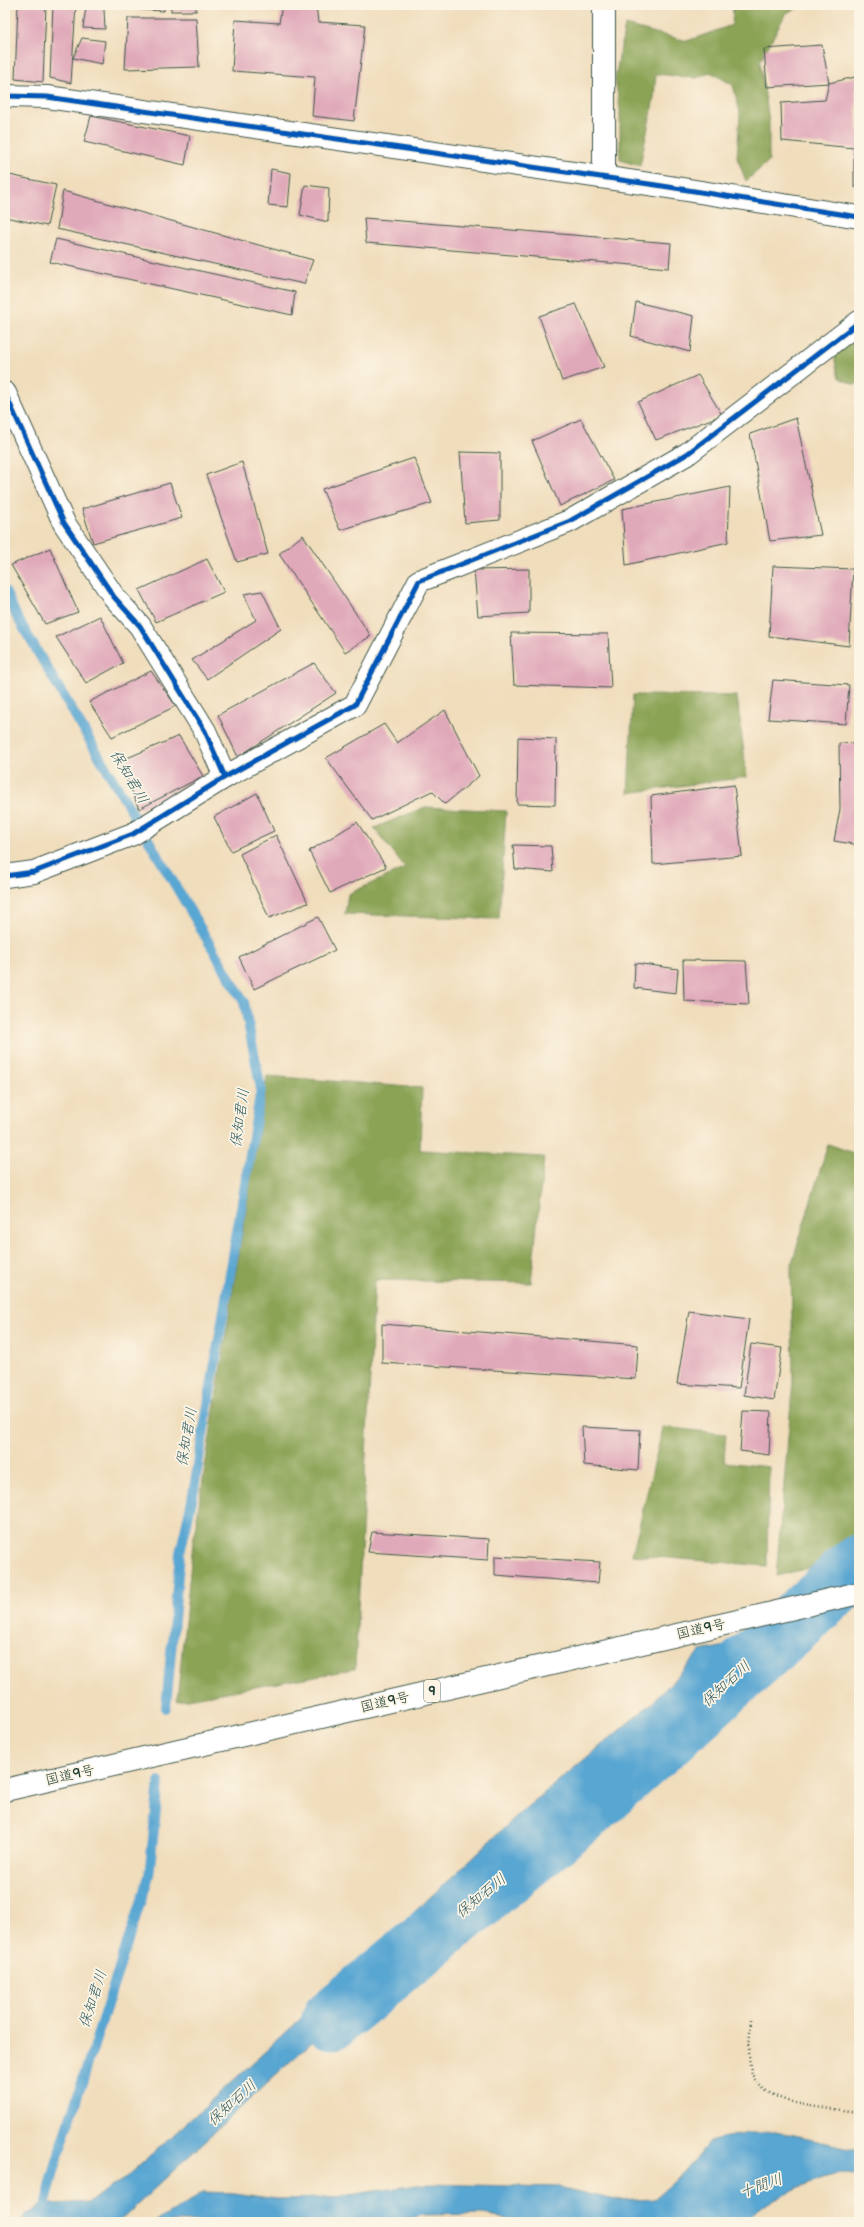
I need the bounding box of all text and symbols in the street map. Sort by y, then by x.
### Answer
water label: 保知君川 [105,746,153,808]
water label: 保知君川 [226,1087,254,1149]
water label: 保知君川 [172,1406,202,1468]
street label: 国道9号 [675,1615,727,1643]
water label: 保知石川 [697,1657,755,1711]
road number: 9 [424,1680,440,1702]
street label: 国道9号 [359,1688,411,1716]
street label: 国道9号 [44,1761,96,1789]
water label: 保知石川 [452,1870,510,1922]
water label: 保知君川 [75,1968,111,2030]
water label: 保知石川 [203,2076,261,2130]
water label: 十間川 [737,2169,785,2203]

